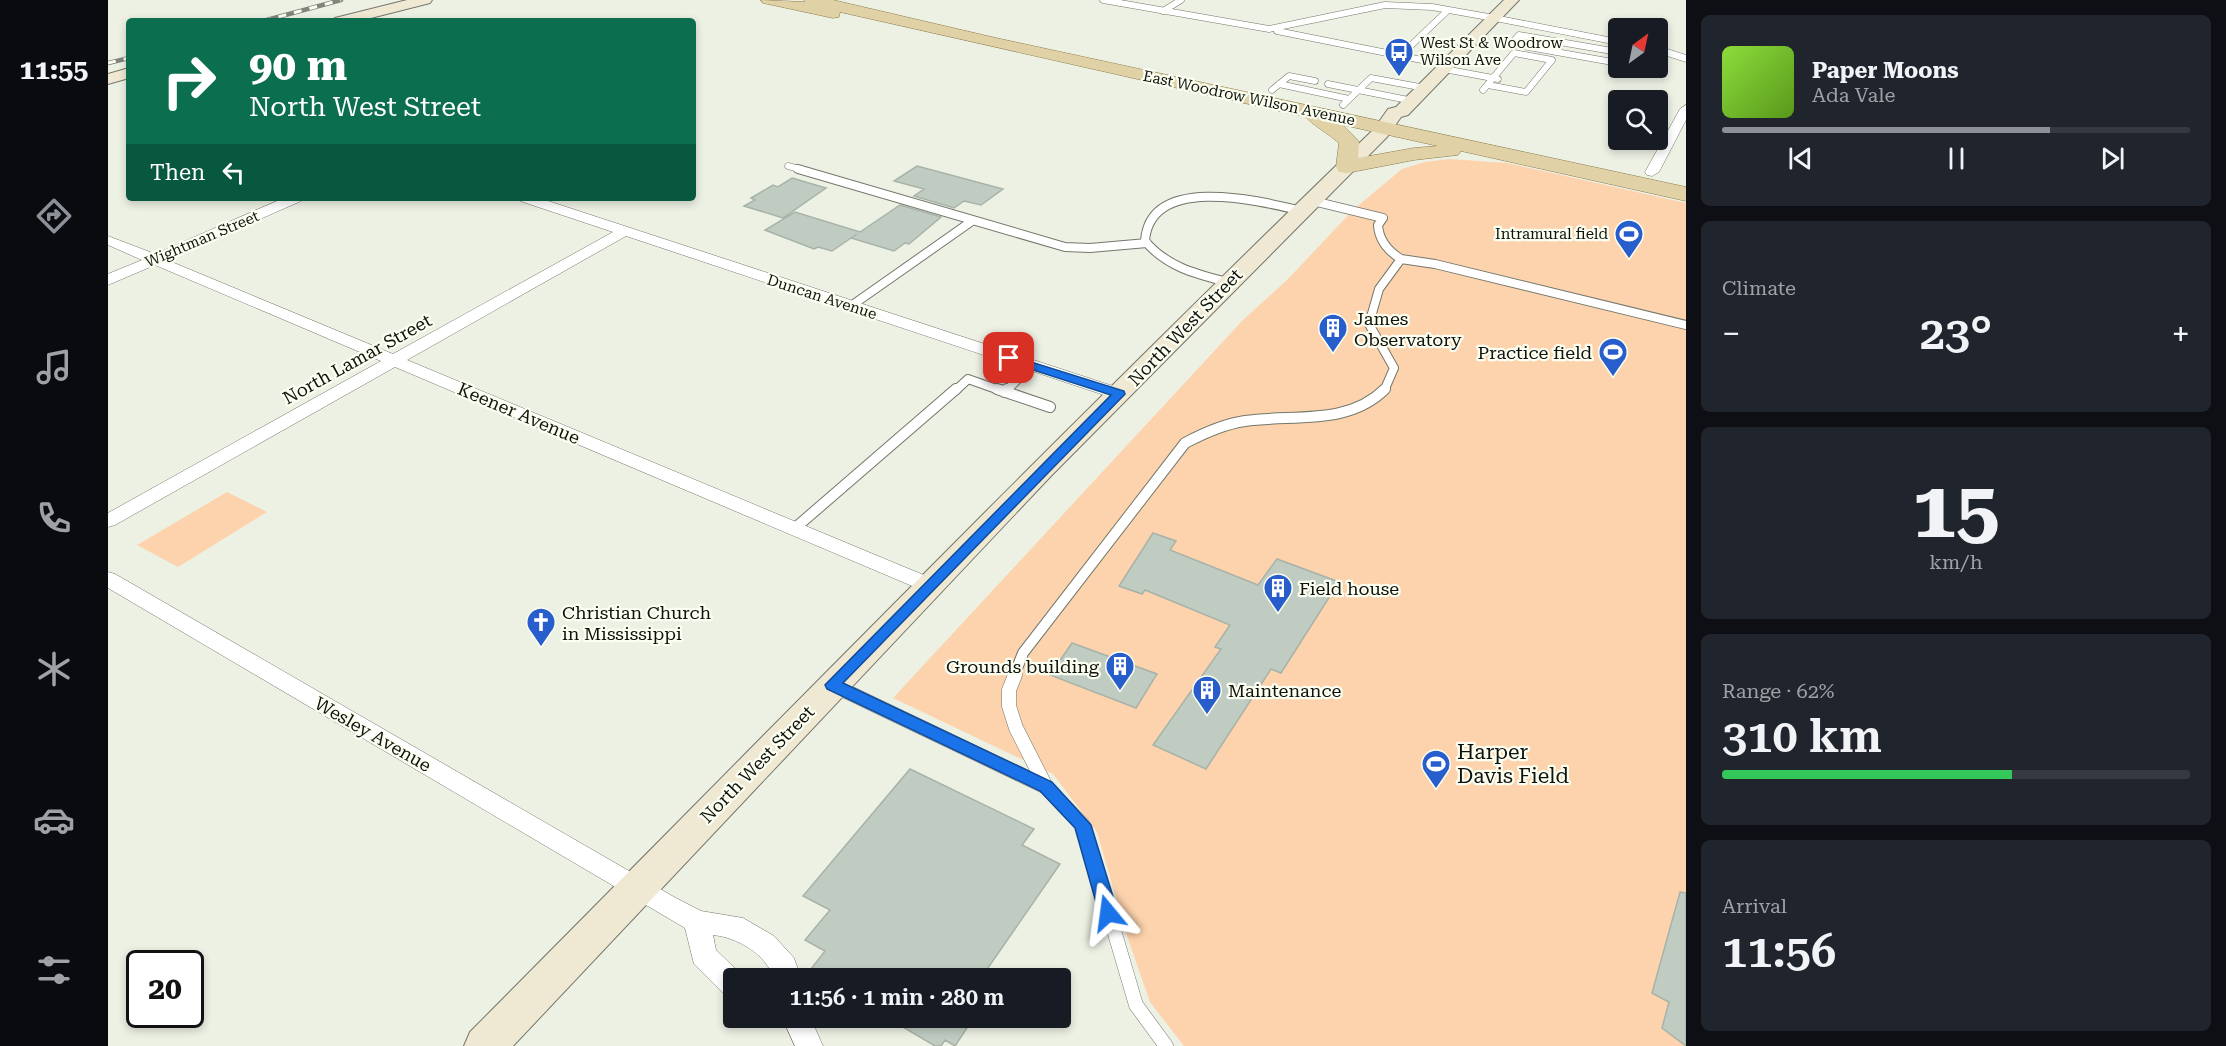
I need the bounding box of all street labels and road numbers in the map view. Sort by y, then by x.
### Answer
street label: East Woodrow Wilson Avenue [1141,67,1357,129]
street label: Wightman Street [142,207,262,271]
street label: North West Street [1124,264,1246,390]
street label: Duncan Avenue [765,271,879,323]
street label: North Lamar Street [279,309,435,409]
street label: Keener Avenue [455,378,583,448]
street label: Wesley Avenue [311,692,435,776]
street label: North West Street [696,701,818,827]

